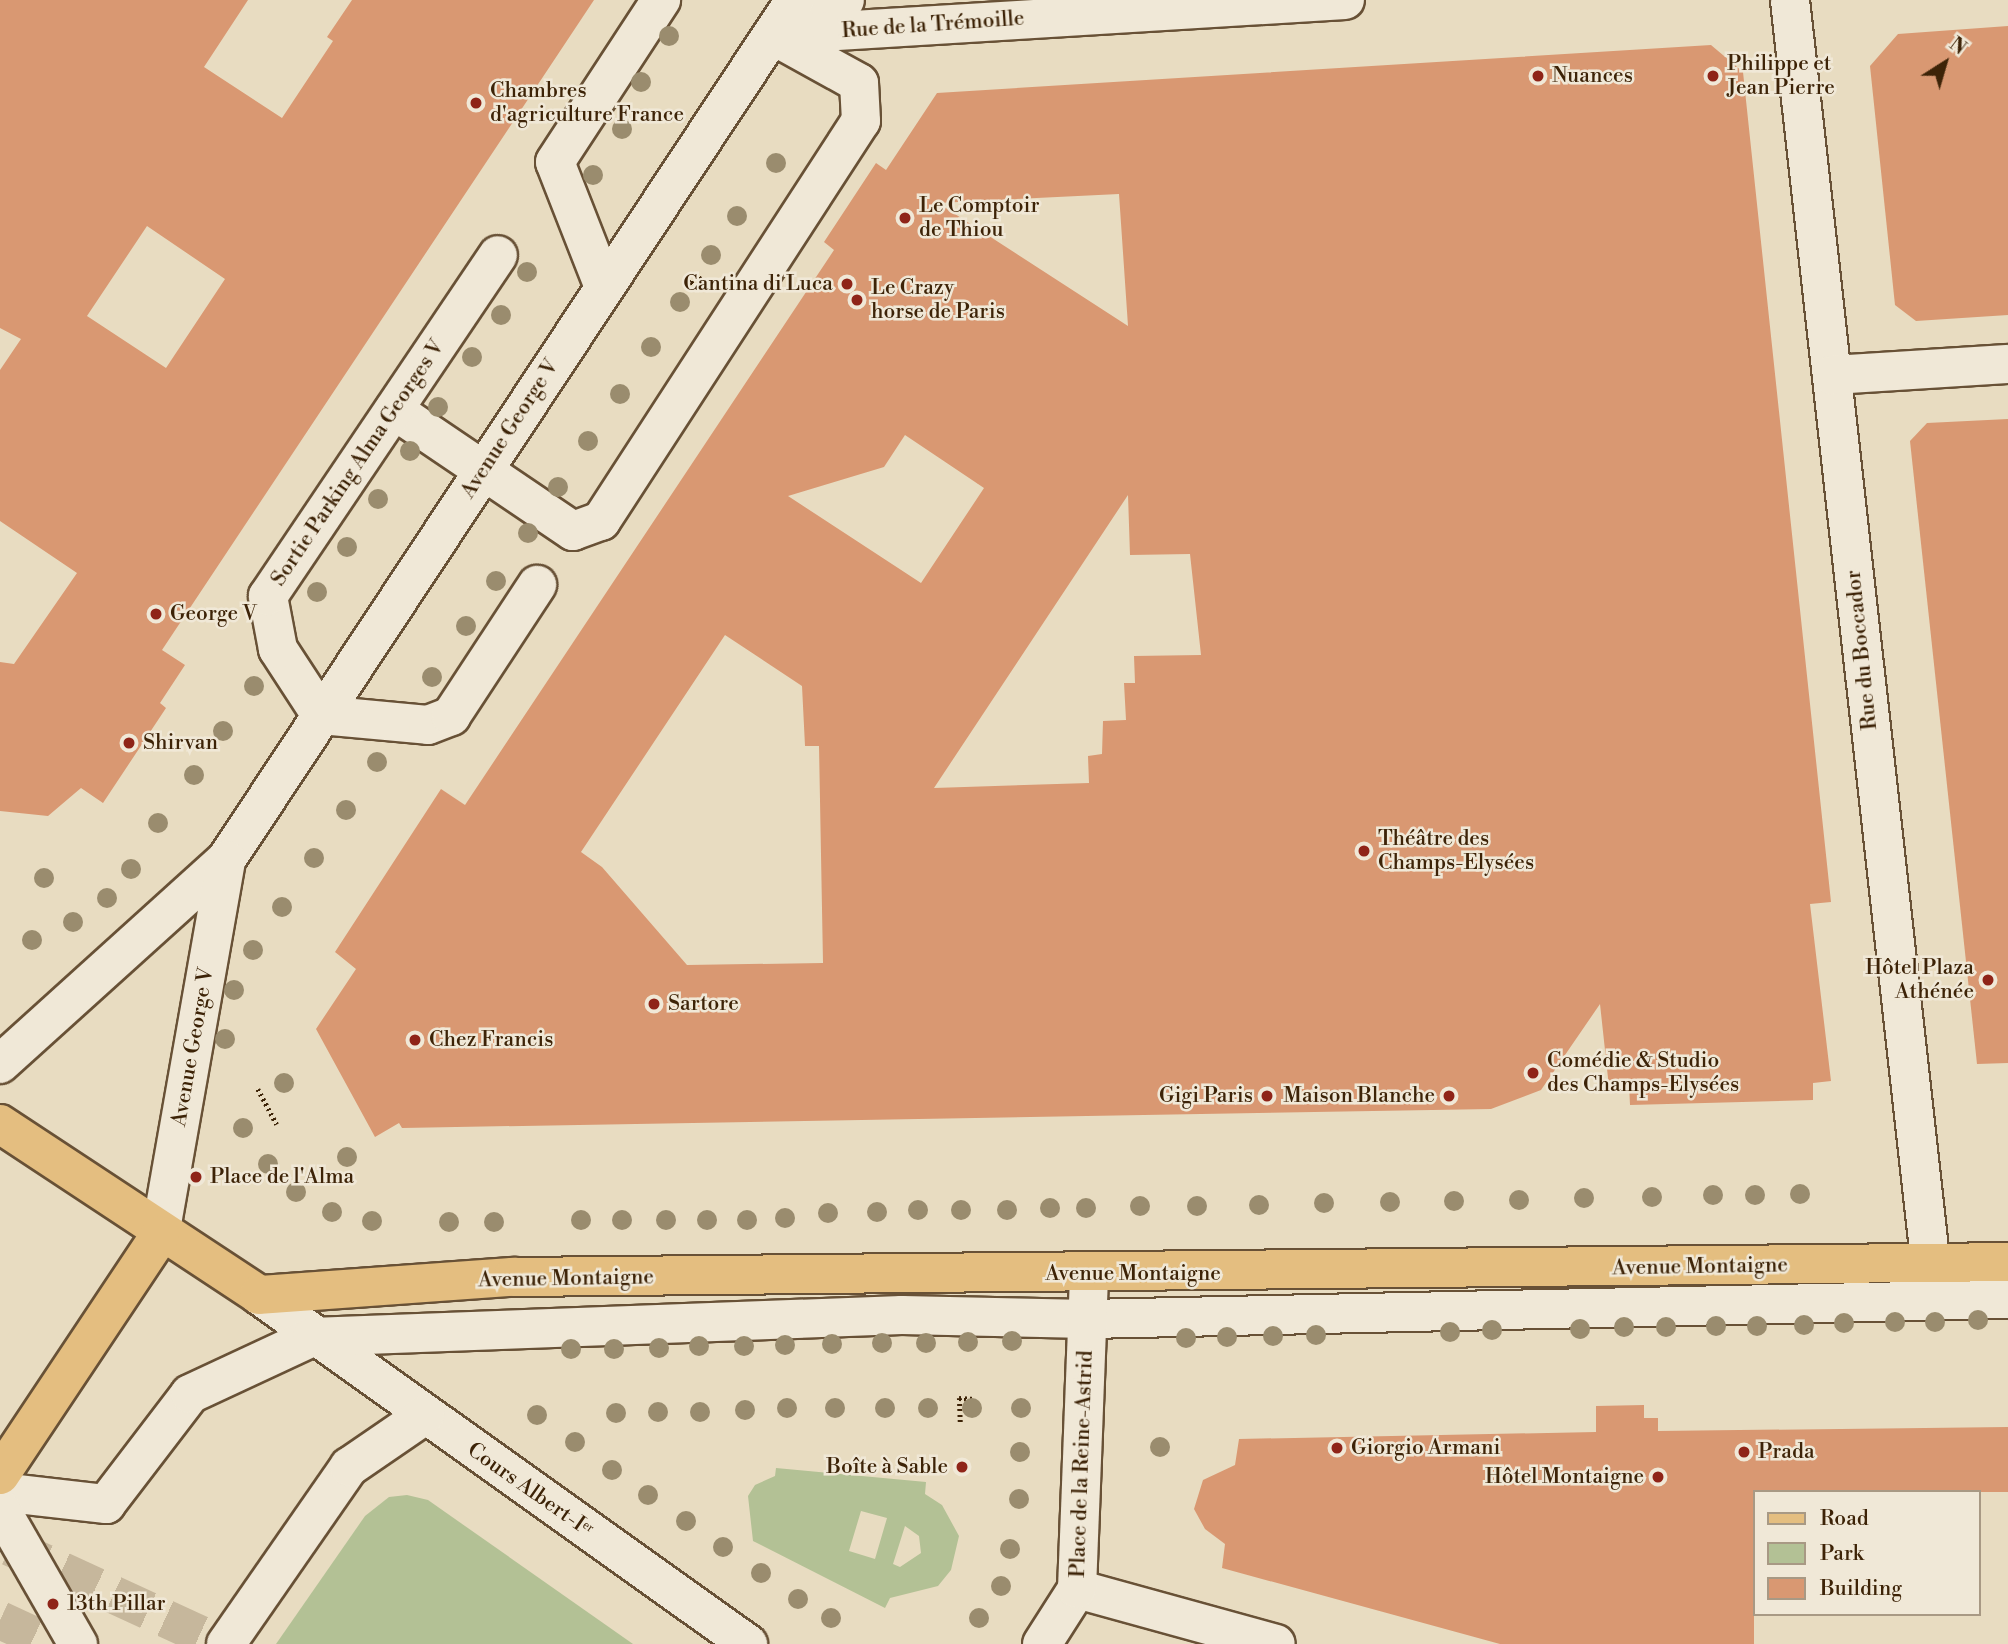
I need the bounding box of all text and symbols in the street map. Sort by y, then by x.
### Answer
street label: Rue de la Trémoille [841,6,1025,44]
north arrow [1910,28,1980,98]
text: N [1944,32,1971,60]
place label: Philippe et Jean Pierre [1727,51,1835,101]
place label: Nuances [1552,63,1633,89]
marker: Nuances [1530,68,1546,84]
marker: Philippe et Jean Pierre [1705,68,1721,84]
place label: Chambres d'agriculture France [490,78,684,128]
marker: Chambres d'agriculture France [468,95,484,111]
place label: Le Comptoir de Thiou [919,193,1039,243]
marker: Le Comptoir de Thiou [897,210,913,226]
place label: Cantina di Luca [683,271,833,297]
place label: Le Crazy horse de Paris [871,275,1005,325]
marker: Cantina di Luca [839,276,855,292]
marker: Le Crazy horse de Paris [849,292,865,308]
street label: Sortie Parking Alma Georges V [266,335,450,591]
street label: Avenue George V [456,355,564,503]
street label: Rue du Boccador [1841,569,1883,731]
place label: George V [170,601,257,627]
marker: George V [148,606,164,622]
place label: Shirvan [143,730,218,756]
marker: Shirvan [121,735,137,751]
place label: Théâtre des Champs-Elysées [1378,826,1534,876]
marker: Théâtre des Champs-Elysées [1356,843,1372,859]
place label: Hôtel Plaza Athénée [1865,955,1974,1005]
street label: Avenue George V [167,966,219,1128]
marker: Hôtel Plaza Athénée [1980,972,1996,988]
place label: Sartore [668,991,739,1017]
marker: Sartore [646,996,662,1012]
place label: Chez Francis [429,1027,553,1053]
marker: Chez Francis [407,1032,423,1048]
place label: Comédie & Studio des Champs-Elysées [1547,1048,1739,1098]
marker: Comédie & Studio des Champs-Elysées [1525,1065,1541,1081]
place label: Gigi Paris [1159,1083,1253,1109]
place label: Maison Blanche [1283,1083,1435,1109]
marker: Gigi Paris [1259,1088,1275,1104]
marker: Maison Blanche [1441,1088,1457,1104]
place label: Place de l'Alma [210,1164,354,1190]
marker: Place de l'Alma [188,1169,204,1185]
street label: Avenue Montaigne [1612,1253,1788,1281]
street label: Avenue Montaigne [1045,1261,1221,1287]
street label: Avenue Montaigne [478,1265,654,1293]
street label: Place de la Reine-Astrid [1065,1350,1099,1578]
place label: Giorgio Armani [1351,1435,1500,1461]
street label: Cours Albert-Iᵉʳ [462,1437,598,1543]
place label: Prada [1758,1439,1815,1465]
marker: Giorgio Armani [1329,1440,1345,1456]
marker: Prada [1736,1444,1752,1460]
place label: Boîte à Sable [826,1454,948,1480]
marker: Boîte à Sable [954,1459,970,1475]
place label: Hôtel Montaigne [1485,1464,1644,1490]
marker: Hôtel Montaigne [1650,1469,1666,1485]
legend [1752,1490,1980,1616]
text: Road [1820,1506,1869,1532]
text: Park [1820,1541,1864,1567]
text: Building [1820,1576,1902,1602]
place label: 13th Pillar [67,1591,166,1617]
marker: 13th Pillar [45,1596,61,1612]

